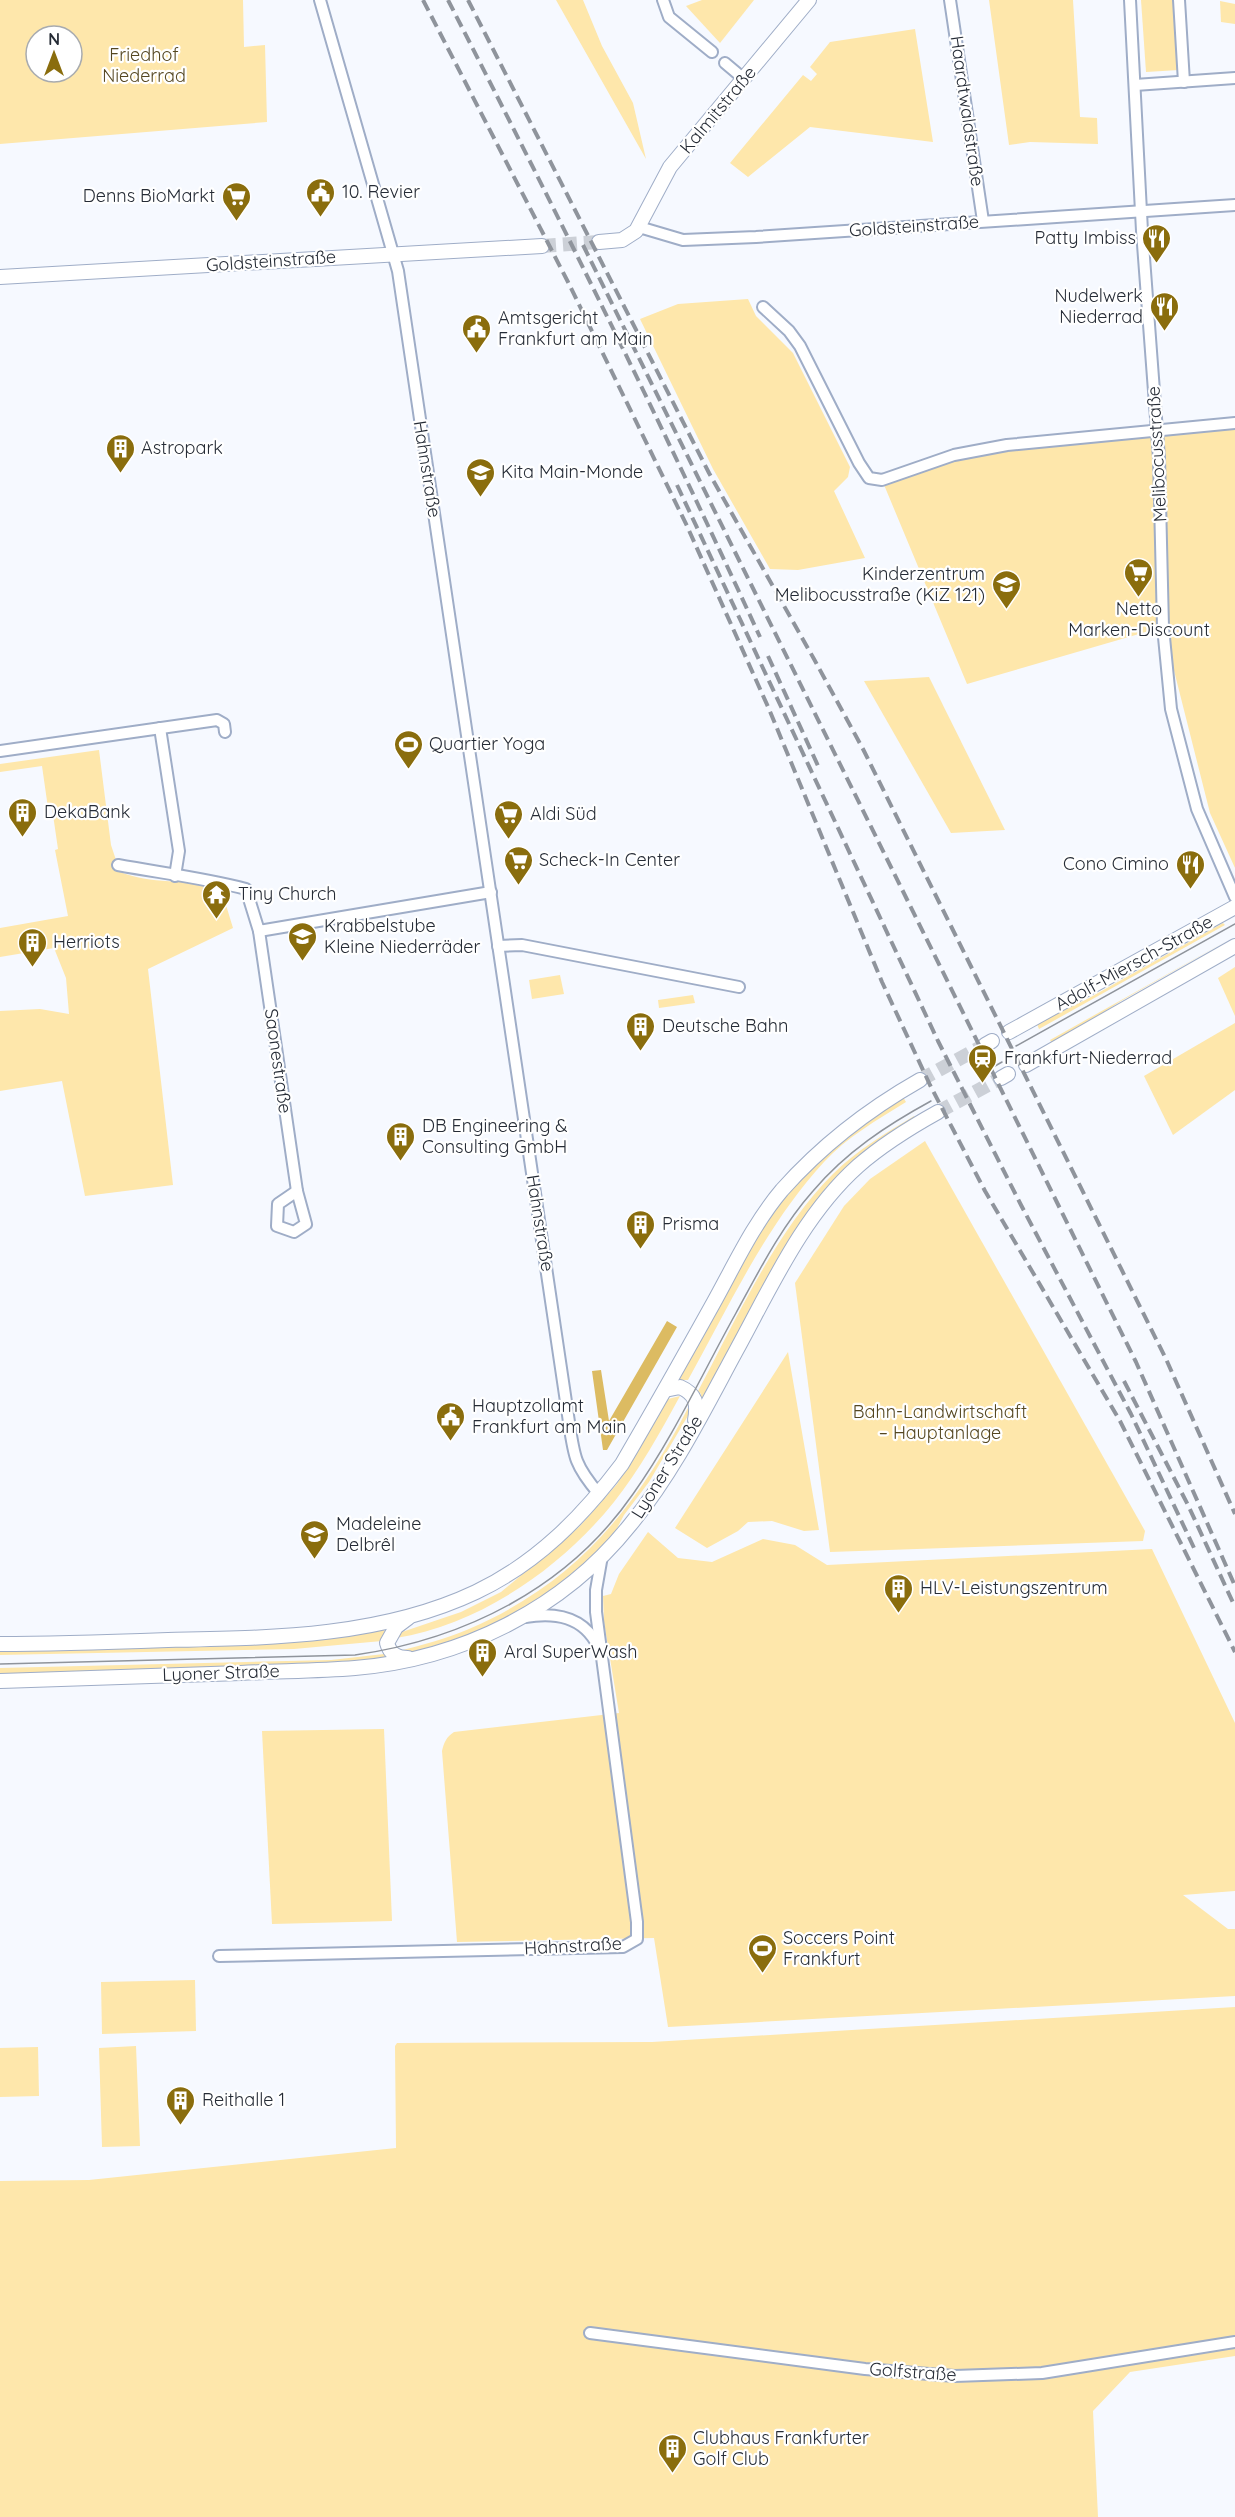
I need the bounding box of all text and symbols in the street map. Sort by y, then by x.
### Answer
north arrow [24,24,84,84]
text: N [48,29,60,49]
street label: Haardtwaldstraße [946,34,989,188]
park label: Friedhof Niederrad [102,43,186,87]
street label: Kalmitstraße [674,61,761,158]
public building icon: 10. Revier [305,176,337,218]
supermarket icon: Denns BioMarkt [220,180,252,222]
place label: 10. Revier [342,180,420,203]
place label: Denns BioMarkt [83,184,215,207]
street label: Goldsteinstraße [848,209,980,242]
restaurant icon: Patty Imbiss [1141,222,1173,264]
place label: Patty Imbiss [1035,226,1136,249]
street label: Goldsteinstraße [205,244,337,277]
place label: Nudelwerk Niederrad [1054,284,1143,328]
restaurant icon: Nudelwerk Niederrad [1148,290,1180,332]
place label: Amtsgericht Frankfurt am Main [498,306,653,350]
public building icon: Amtsgericht Frankfurt am Main [461,312,493,354]
street label: Melibocusstraße [1141,385,1172,523]
street label: Hahnstraße [408,419,446,519]
building icon: Astropark [104,432,136,474]
place label: Astropark [141,436,223,459]
school or university icon: Kita Main-Monde [464,456,496,498]
place label: Kita Main-Monde [501,460,643,483]
supermarket icon: Netto Marken-Discount [1123,556,1155,598]
place label: Kinderzentrum Melibocusstraße (KiZ 121) [775,562,985,606]
school or university icon: Kinderzentrum Melibocusstraße (KiZ 121) [990,568,1022,610]
place label: Netto Marken-Discount [1068,597,1210,641]
sports icon: Quartier Yoga [392,728,424,770]
place label: Quartier Yoga [429,732,545,755]
building icon: DekaBank [7,796,39,838]
supermarket icon: Aldi Süd [493,798,525,840]
place label: DekaBank [44,800,130,823]
place label: Aldi Süd [530,802,597,825]
supermarket icon: Scheck-In Center [502,844,534,886]
place label: Scheck-In Center [539,848,680,871]
restaurant icon: Cono Cimino [1174,848,1206,890]
place label: Cono Cimino [1063,852,1169,875]
temple icon: Tiny Church [201,878,233,920]
place label: Tiny Church [238,882,336,905]
street label: Adolf-Miersch-Straße [1051,910,1217,1015]
place label: Krabbelstube Kleine Niederräder [324,914,480,958]
school or university icon: Krabbelstube Kleine Niederräder [287,920,319,962]
building icon: Herriots [16,926,48,968]
place label: Herriots [53,930,120,953]
street label: Saonestraße [260,1007,297,1115]
building icon: Deutsche Bahn [625,1010,657,1052]
place label: Deutsche Bahn [662,1014,788,1037]
station icon: Frankfurt-Niederrad [967,1042,999,1084]
place label: Frankfurt-Niederrad [1004,1046,1172,1069]
place label: DB Engineering & Consulting GmbH [422,1114,568,1158]
building icon: DB Engineering & Consulting GmbH [385,1120,417,1162]
street label: Hahnstraße [521,1173,559,1273]
building icon: Prisma [625,1208,657,1250]
place label: Prisma [662,1212,719,1235]
place label: Hauptzollamt Frankfurt am Main [472,1394,627,1438]
public building icon: Hauptzollamt Frankfurt am Main [435,1400,467,1442]
park label: Bahn-Landwirtschaft – Hauptanlage [853,1400,1027,1444]
street label: Lyoner Straße [626,1411,707,1523]
place label: Madeleine Delbrêl [336,1512,421,1556]
school or university icon: Madeleine Delbrêl [299,1518,331,1560]
building icon: HLV-Leistungszentrum [883,1572,915,1614]
place label: HLV-Leistungszentrum [920,1576,1108,1599]
building icon: Aral SuperWash [467,1636,499,1678]
place label: Aral SuperWash [504,1640,638,1663]
street label: Lyoner Straße [162,1659,280,1686]
place label: Soccers Point Frankfurt [783,1926,895,1970]
street label: Hahnstraße [524,1931,622,1960]
sports icon: Soccers Point Frankfurt [746,1932,778,1974]
building icon: Reithalle 1 [165,2084,197,2126]
place label: Reithalle 1 [202,2088,285,2111]
street label: Golfstraße [869,2357,957,2386]
place label: Clubhaus Frankfurter Golf Club [693,2426,869,2470]
building icon: Clubhaus Frankfurter Golf Club [656,2432,688,2474]

